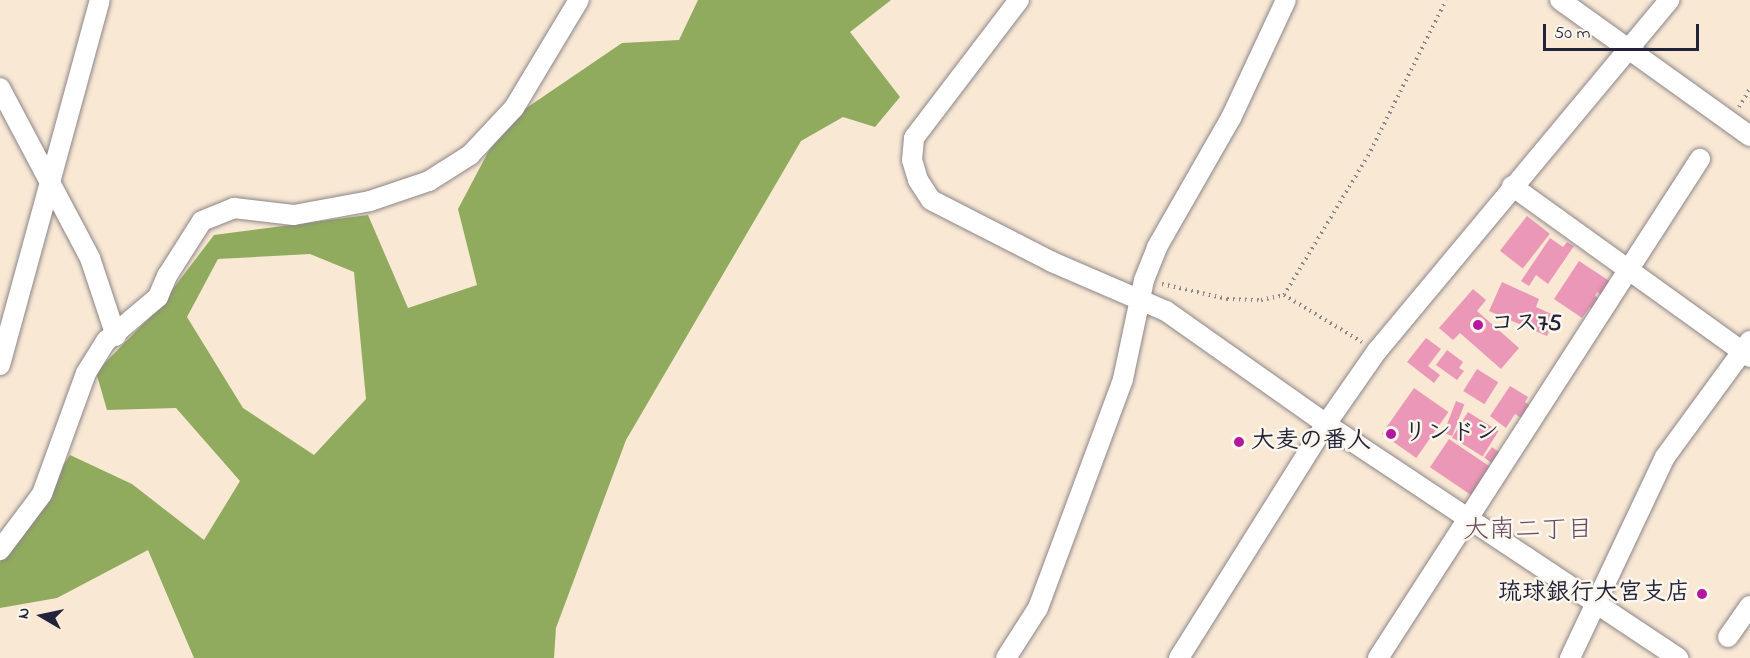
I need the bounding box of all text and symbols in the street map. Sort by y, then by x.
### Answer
scale bar [1546,12,1702,50]
text: 50 m [1554,21,1591,47]
place label: コス75 [1490,311,1562,339]
marker: コス75 [1471,318,1485,332]
place label: リンドン [1403,420,1499,448]
marker: リンドン [1384,427,1398,441]
place label: 大麦の番人 [1251,428,1371,456]
marker: 大麦の番人 [1232,435,1246,449]
district label: 大南二丁目 [1463,516,1593,548]
place label: 琉球銀行大宮支店 [1498,580,1690,608]
north arrow [12,586,72,646]
marker: 琉球銀行大宮支店 [1695,587,1709,601]
text: N [12,606,37,620]

